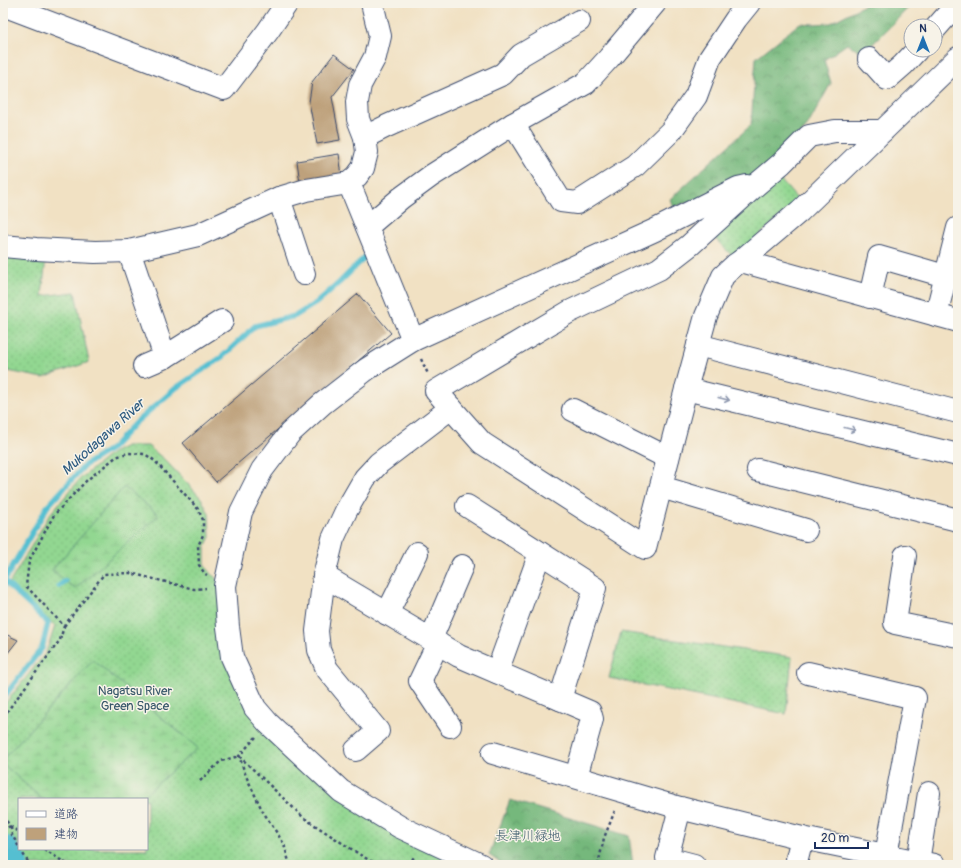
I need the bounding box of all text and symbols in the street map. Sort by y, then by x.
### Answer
north arrow [903,18,943,58]
text: N [919,22,927,35]
water label: Mukodagawa River [58,394,149,479]
one-way arrow [717,395,730,403]
one-way arrow [843,426,856,434]
park label: Nagatsu River Green Space [98,683,173,714]
legend [18,798,148,850]
text: 道路 [54,807,78,822]
scale bar [815,824,868,850]
text: 建物 [54,827,78,842]
park label: 長津川緑地 [495,828,561,844]
text: 20 m [821,831,850,846]

